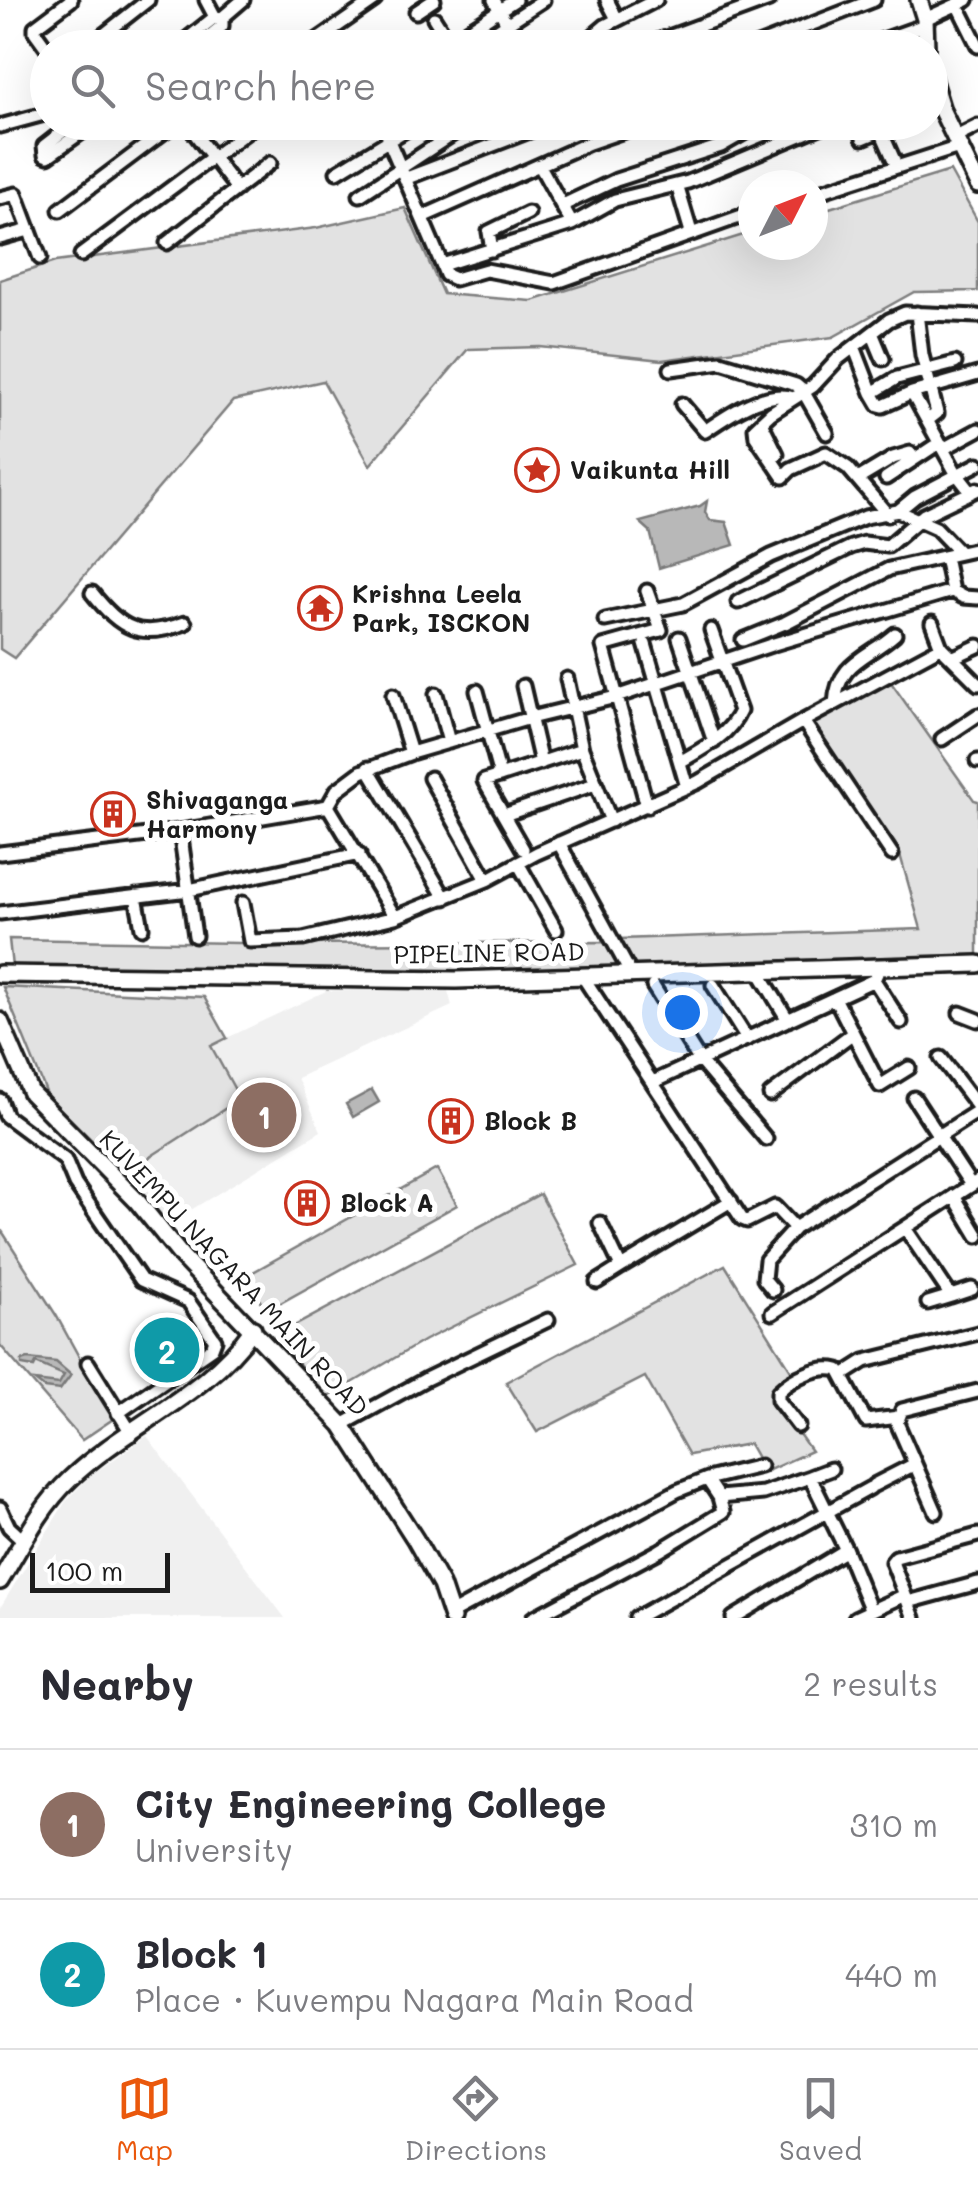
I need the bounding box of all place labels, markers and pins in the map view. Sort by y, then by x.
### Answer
place icon: Vaikunta Hill [514,447,560,493]
place label: Vaikunta Hill [570,453,730,485]
place label: Krishna Leela Park, ISCKON [352,577,530,638]
temple icon: Krishna Leela Park, ISCKON [297,585,343,631]
place label: Shivaganga Harmony [146,783,288,845]
building icon: Shivaganga Harmony [90,791,136,837]
pin: 1 [232,1078,296,1152]
building icon: Block B [428,1098,474,1144]
place label: Block B [484,1104,577,1136]
building icon: Block A [284,1180,330,1226]
place label: Block A [340,1186,434,1218]
pin: 2 [134,1312,200,1388]

